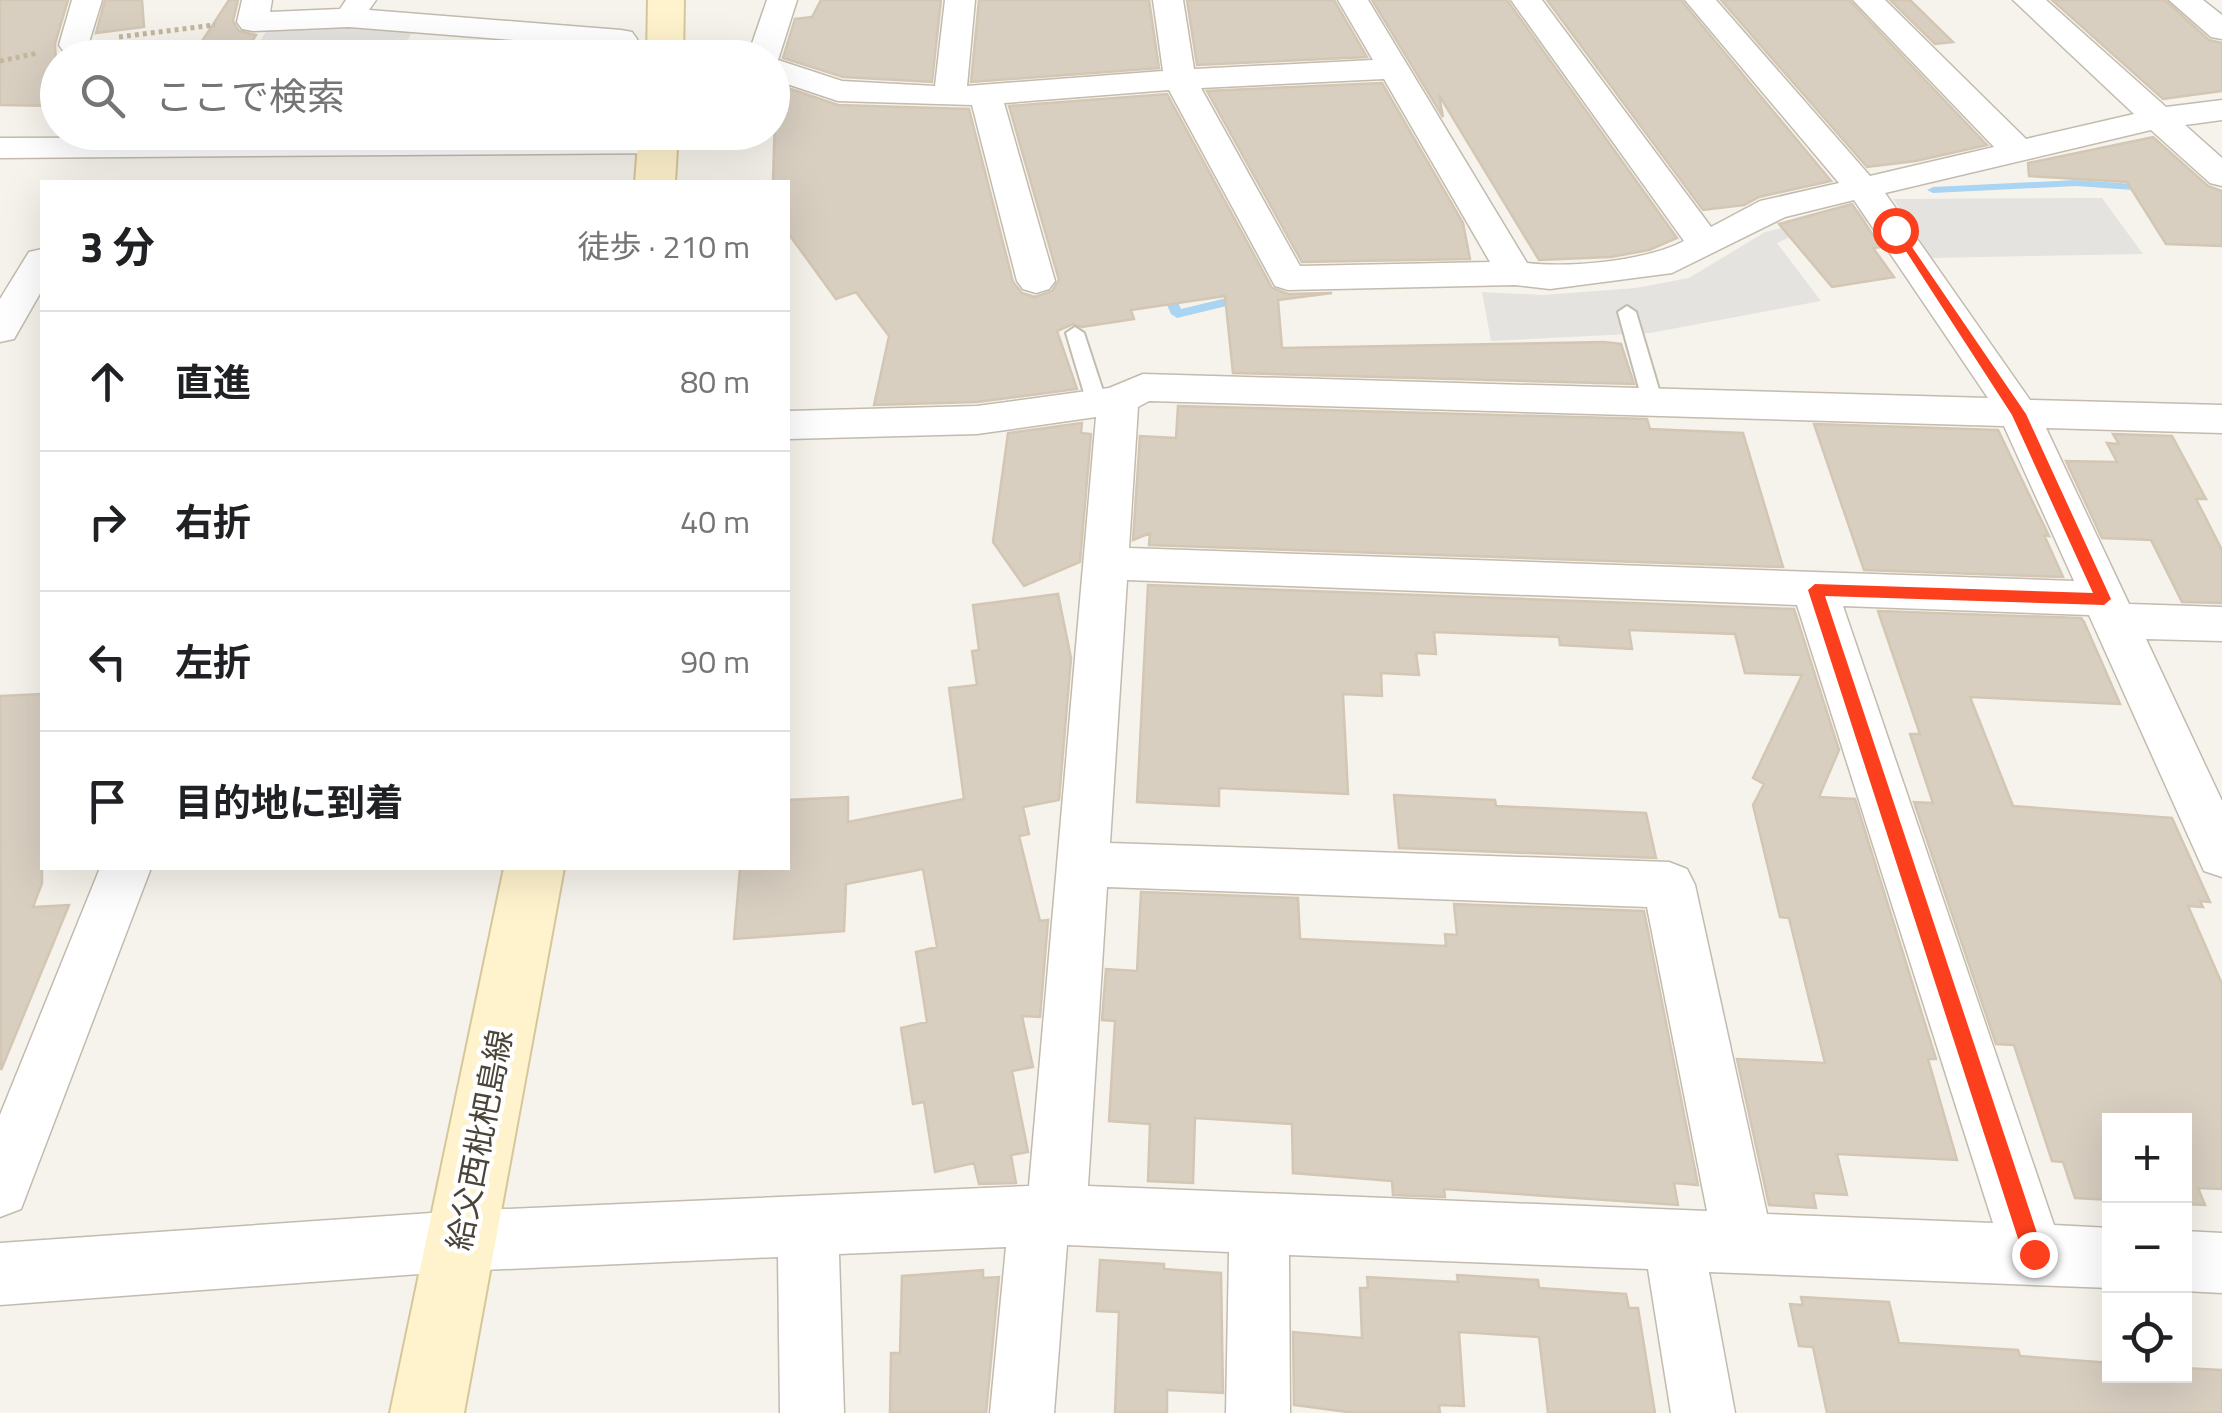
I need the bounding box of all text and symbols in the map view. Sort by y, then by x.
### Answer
search box [40,40,790,150]
text: ここで検索 [155,67,345,125]
icon: search [75,68,130,123]
route start [1873,208,1919,254]
text: 3 分 [80,214,155,278]
text: 徒歩 · 210 m [577,222,750,270]
text: 直進 [175,353,251,411]
icon: ahead [80,354,135,409]
text: 80 m [680,357,750,405]
text: 右折 [175,493,251,551]
icon: right [80,494,135,549]
text: 40 m [680,497,750,545]
text: 左折 [175,633,251,691]
icon: left [80,634,135,689]
text: 90 m [680,637,750,685]
text: 目的地に到着 [175,773,403,831]
icon: arrive [80,774,135,829]
street label: 給父西枇杷島線 [434,1025,524,1254]
map controls [2102,1113,2192,1383]
button: + [2102,1113,2192,1203]
button: − [2102,1203,2192,1293]
route end [2012,1232,2058,1278]
button: locate [2102,1293,2192,1383]

